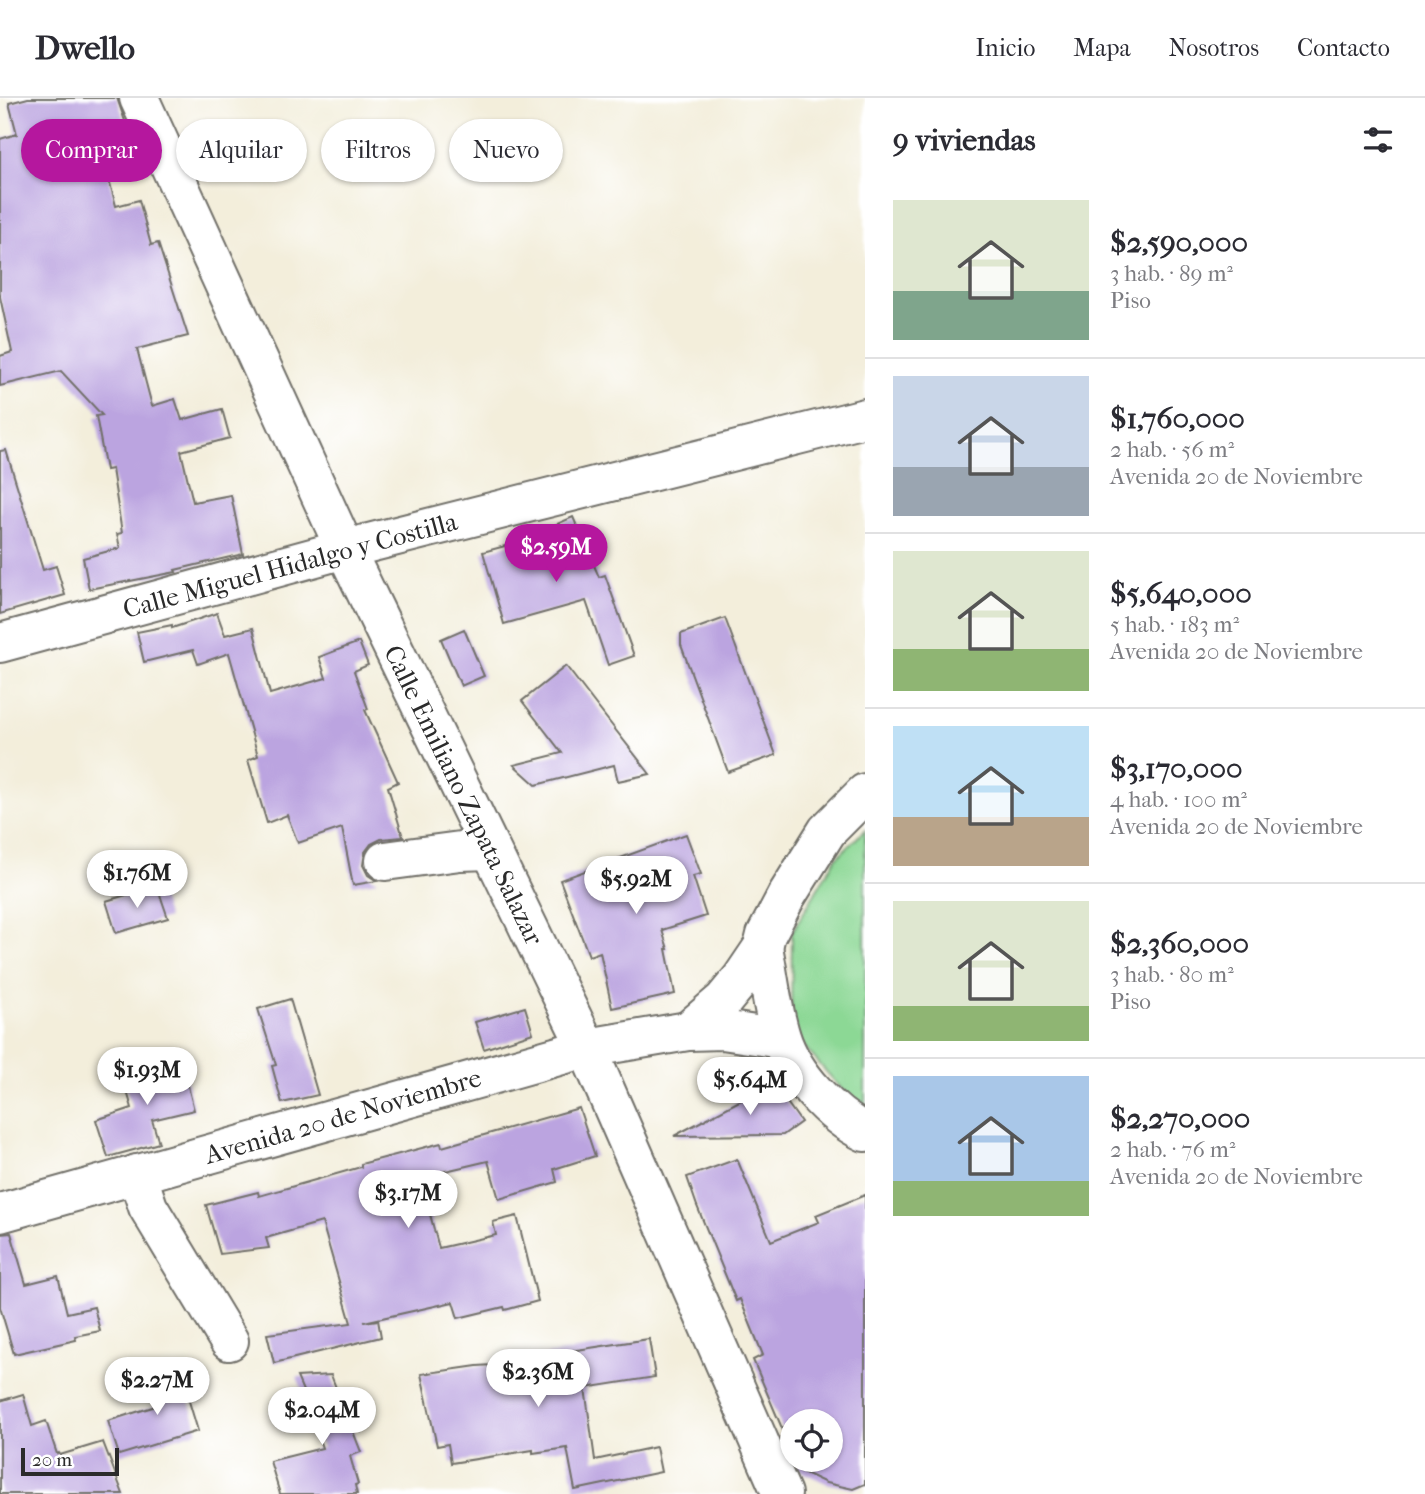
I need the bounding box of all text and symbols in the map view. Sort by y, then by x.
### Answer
text: Dwello [35,29,135,68]
text: Inicio [975,34,1035,62]
text: Mapa [1073,34,1131,62]
text: Nosotros [1169,34,1259,62]
text: Contacto [1297,34,1390,62]
chip: Comprar [21,119,162,182]
chip: Alquilar [176,119,307,182]
chip: Filtros [321,119,435,182]
chip: Nuevo [449,119,563,182]
icon: filters [1359,121,1397,159]
text: 9 viviendas [893,123,1036,158]
text: $2,590,000 [1110,225,1248,260]
icon: home [949,228,1033,312]
text: 3 hab. · 89 m² [1110,260,1233,287]
text: Piso [1110,287,1151,314]
text: $1,760,000 [1110,401,1245,436]
icon: home [949,404,1033,488]
text: 2 hab. · 56 m² [1110,436,1234,463]
text: Avenida 20 de Noviembre [1110,463,1363,490]
street label: Calle Miguel Hidalgo y Costilla [120,506,462,625]
pin: $2.59M [499,524,613,584]
text: $2.59M [520,533,592,560]
text: $5,640,000 [1110,576,1252,611]
icon: home [949,579,1033,663]
text: 5 hab. · 183 m² [1110,611,1239,638]
text: Avenida 20 de Noviembre [1110,638,1363,665]
street label: Calle Emiliano Zapata Salazar [377,640,550,950]
text: $3,170,000 [1110,751,1243,786]
icon: home [949,754,1033,838]
text: 4 hab. · 100 m² [1110,786,1247,813]
text: Avenida 20 de Noviembre [1110,813,1363,840]
pin: $1.76M [80,850,194,910]
pin: $5.92M [579,856,693,916]
text: $1.76M [103,859,171,886]
text: $5.92M [600,865,672,892]
text: $2,360,000 [1110,926,1249,961]
icon: home [949,929,1033,1013]
text: 3 hab. · 80 m² [1110,961,1234,988]
text: Piso [1110,988,1151,1015]
pin: $1.93M [90,1048,204,1107]
text: $1.93M [113,1056,181,1083]
pin: $5.64M [693,1058,807,1117]
street label: Avenida 20 de Noviembre [200,1062,485,1171]
text: $5.64M [713,1066,787,1093]
text: $2,270,000 [1110,1101,1250,1136]
icon: home [949,1104,1033,1188]
text: 2 hab. · 76 m² [1110,1136,1235,1163]
text: Avenida 20 de Noviembre [1110,1163,1363,1190]
pin: $3.17M [351,1170,465,1230]
text: $3.17M [375,1179,441,1206]
pin: $2.36M [481,1350,595,1409]
pin: $2.27M [100,1358,214,1417]
text: $2.36M [502,1358,574,1385]
text: $2.27M [121,1366,193,1393]
pin: $2.04M [265,1388,379,1447]
text: $2.04M [284,1396,360,1423]
map controls [780,1409,843,1472]
button: locate [780,1409,843,1472]
scale bar [21,1445,119,1477]
text: 20 m [32,1449,72,1471]

